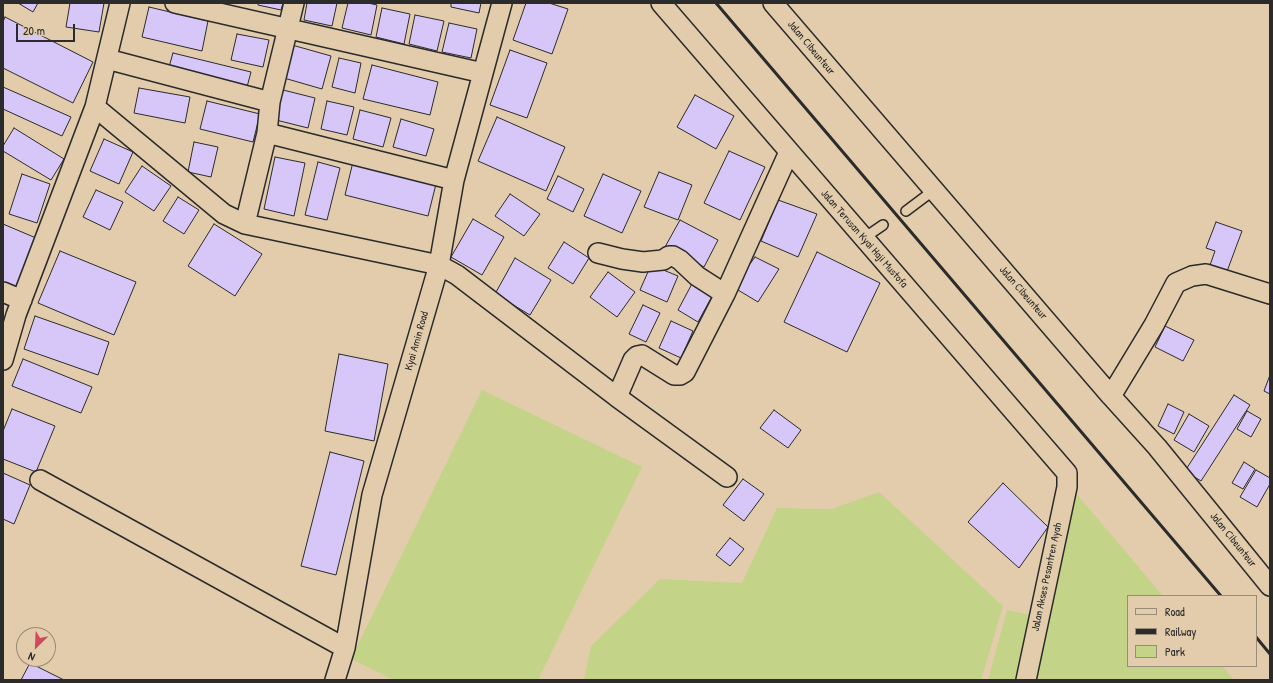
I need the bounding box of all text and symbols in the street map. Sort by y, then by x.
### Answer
scale bar [18,16,77,42]
street label: Jalan Cibeunteur [785,18,837,78]
text: 20 m [23,22,45,39]
street label: Jalan Terusan Kyai Haji Mustofa [818,187,910,291]
street label: Jalan Cibeunteur [996,264,1050,322]
street label: Kyai Amin Road [402,310,432,372]
street label: Jalan Cibeunteur [1207,510,1259,570]
street label: Jalan Akses Pesantren Ayah [1029,522,1065,632]
legend [1127,595,1257,667]
text: Road [1165,603,1185,620]
text: Railway [1165,623,1196,640]
north arrow [16,627,56,667]
text: Park [1165,643,1185,660]
text: N [26,649,37,665]

